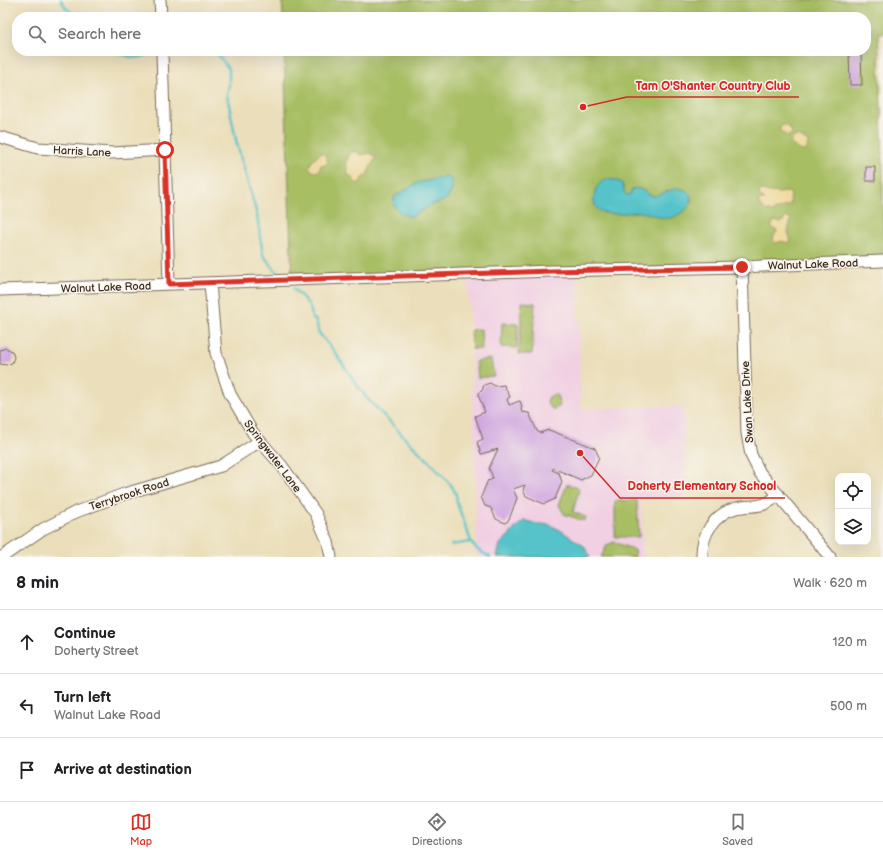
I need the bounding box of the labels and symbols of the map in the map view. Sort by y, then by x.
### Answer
callout: Tam O'Shanter Country Club [627,73,799,97]
text: Tam O'Shanter Country Club [635,79,791,94]
route start [156,141,174,159]
street label: Harris Lane [53,143,112,160]
street label: Walnut Lake Road [768,256,858,273]
route end [733,258,751,276]
street label: Walnut Lake Road [61,279,151,296]
street label: Swan Lake Drive [739,360,756,443]
street label: Springwater Lane [241,418,304,495]
callout: Doherty Elementary School [620,474,785,498]
street label: Terrybrook Road [88,475,171,513]
text: Doherty Elementary School [628,479,776,494]

